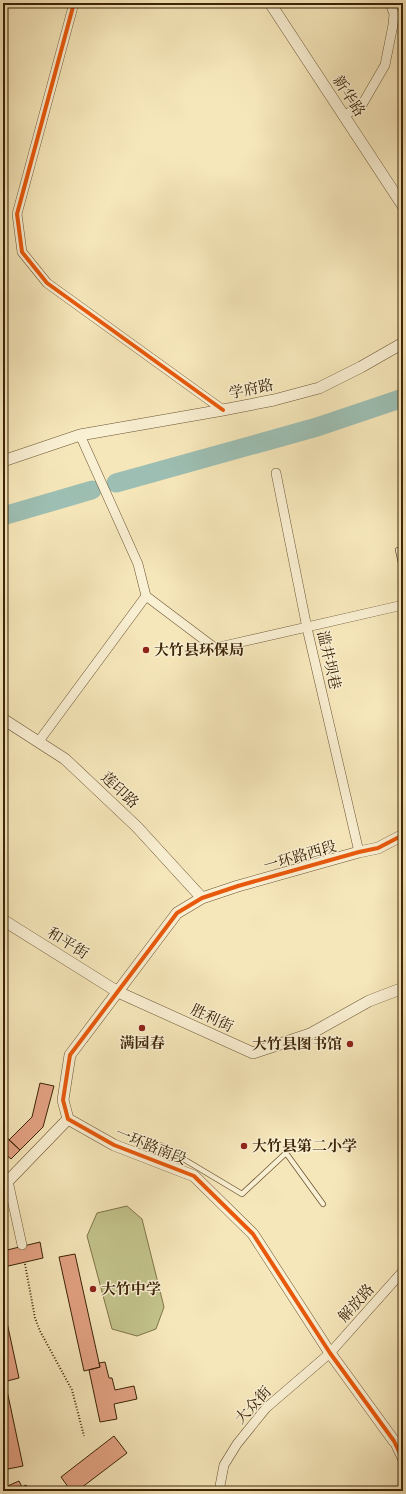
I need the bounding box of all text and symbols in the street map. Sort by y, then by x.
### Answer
street label: 新华路 [328,72,369,120]
street label: 学府路 [227,376,275,403]
street label: 滥井坝巷 [313,629,345,691]
place label: 大竹县环保局 [154,641,244,660]
marker: 大竹县环保局 [141,645,151,655]
street label: 莲印路 [97,768,143,813]
street label: 一环路西段 [261,837,339,876]
street label: 和平街 [44,923,92,963]
street label: 胜利街 [187,1000,236,1037]
marker: 满园春 [137,1023,147,1033]
place label: 满园春 [119,1034,165,1053]
place label: 大竹县图书馆 [252,1035,342,1054]
marker: 大竹县图书馆 [345,1039,355,1049]
street label: 一环路南段 [112,1124,189,1169]
place label: 大竹县第二小学 [252,1137,357,1156]
marker: 大竹县第二小学 [239,1141,249,1151]
place label: 大竹中学 [101,1280,161,1299]
street label: 解放路 [334,1280,378,1326]
marker: 大竹中学 [88,1284,98,1294]
street label: 大众街 [231,1382,276,1428]

